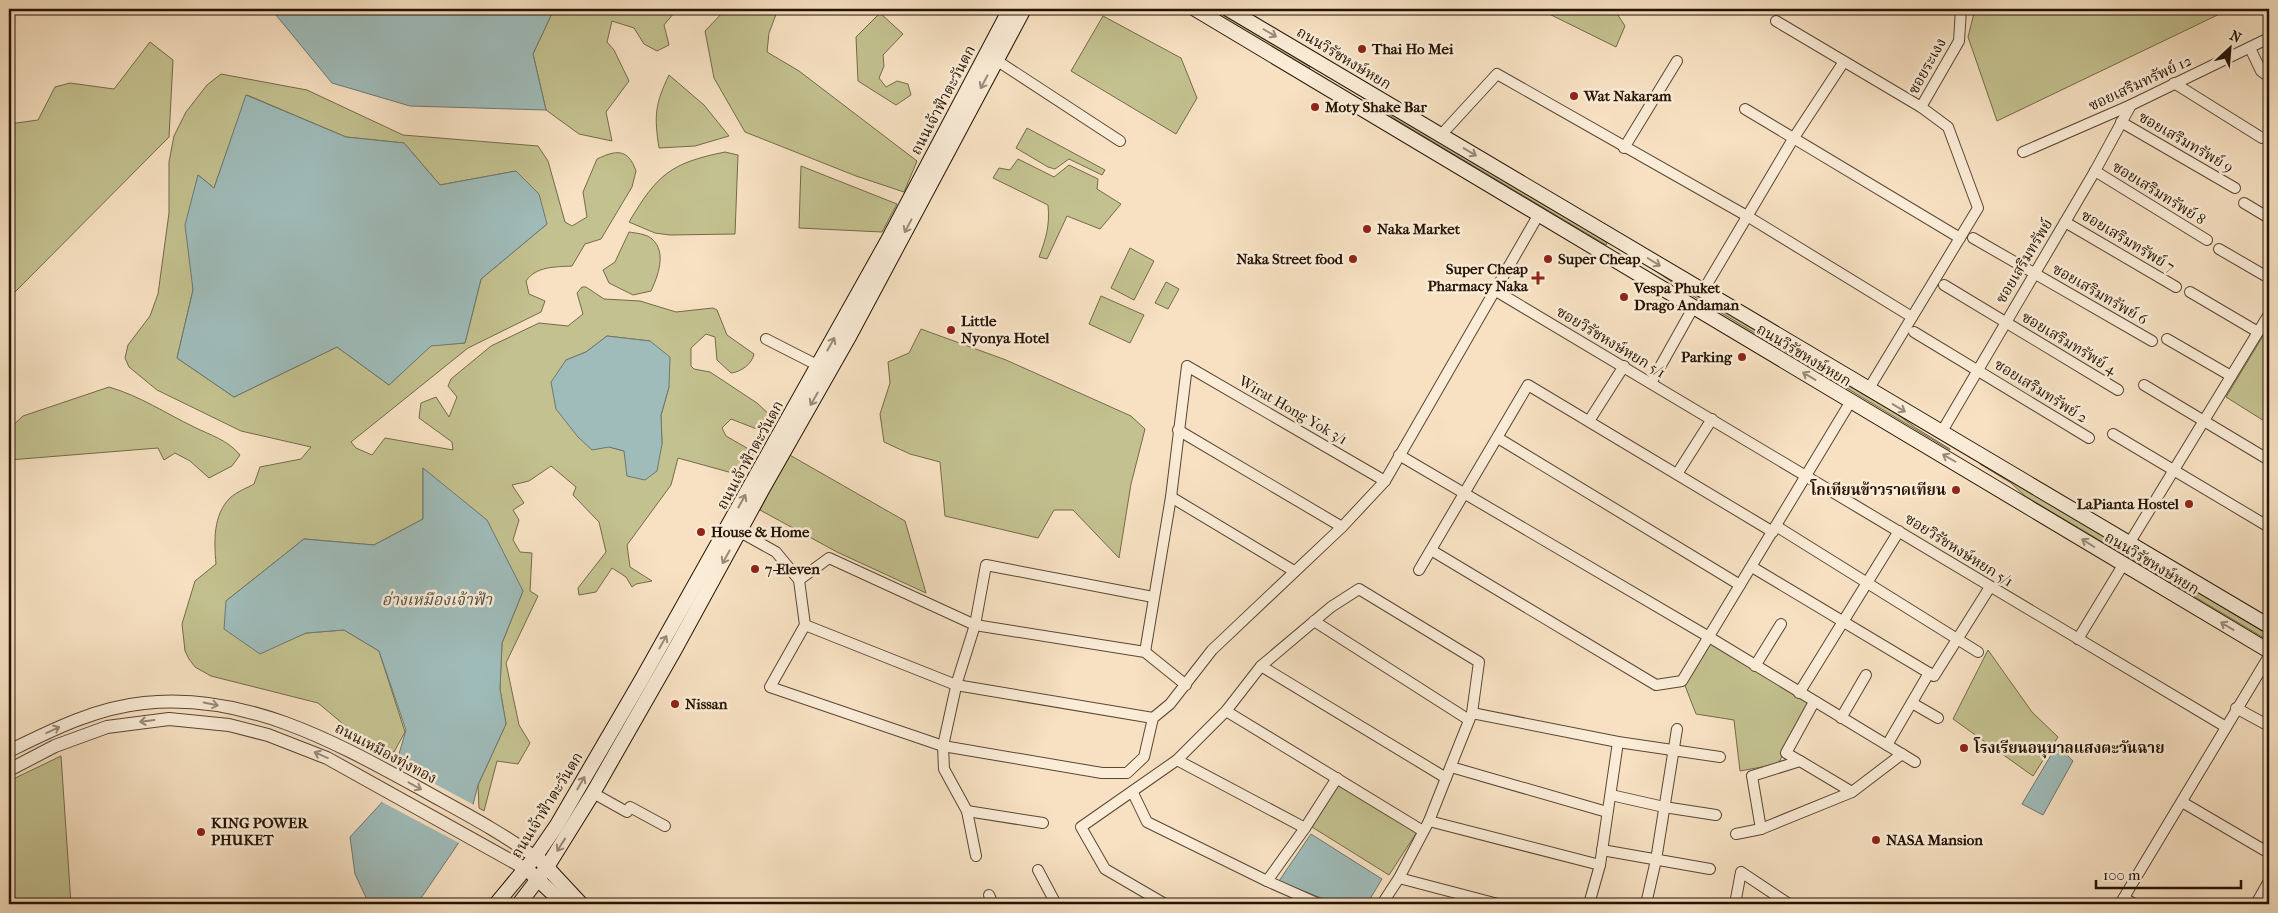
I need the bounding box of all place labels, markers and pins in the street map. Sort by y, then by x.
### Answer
place label: Thai Ho Mei [1371,40,1454,58]
marker: Thai Ho Mei [1356,43,1368,55]
place label: Wat Nakaram [1583,87,1672,105]
marker: Wat Nakaram [1568,90,1580,102]
place label: Moty Shake Bar [1324,98,1428,116]
marker: Moty Shake Bar [1309,101,1321,113]
place label: Naka Market [1377,220,1461,238]
marker: Naka Market [1361,223,1373,235]
place label: Naka Street food [1236,250,1344,268]
place label: Super Cheap [1558,250,1640,268]
marker: Naka Street food [1347,253,1359,265]
marker: Super Cheap [1542,253,1554,265]
place label: Super Cheap Pharmacy Naka [1427,260,1529,295]
marker: Super Cheap Pharmacy Naka [1532,272,1544,284]
place label: Vespa Phuket Drago Andaman [1633,279,1739,314]
marker: Vespa Phuket Drago Andaman [1618,291,1630,303]
place label: Little Nyonya Hotel [961,312,1050,347]
marker: Little Nyonya Hotel [945,324,957,336]
place label: Parking [1681,348,1733,366]
marker: Parking [1736,351,1748,363]
place label: โกเทียนข้าวราดเทียน [1809,479,1946,499]
marker: โกเทียนข้าวราดเทียน [1950,484,1962,496]
place label: LaPianta Hostel [2077,495,2180,513]
marker: LaPianta Hostel [2183,498,2195,510]
place label: House & Home [711,523,810,541]
marker: House & Home [695,526,707,538]
place label: 7-Eleven [764,560,820,578]
marker: 7-Eleven [749,563,761,575]
place label: Nissan [685,695,728,713]
marker: Nissan [669,698,681,710]
place label: โรงเรียนอนุบาลแสงตะวันฉาย [1973,737,2164,759]
marker: โรงเรียนอนุบาลแสงตะวันฉาย [1958,742,1970,754]
place label: KING POWER PHUKET [211,814,309,849]
marker: KING POWER PHUKET [195,826,207,838]
place label: NASA Mansion [1886,831,1983,849]
marker: NASA Mansion [1870,834,1882,846]

